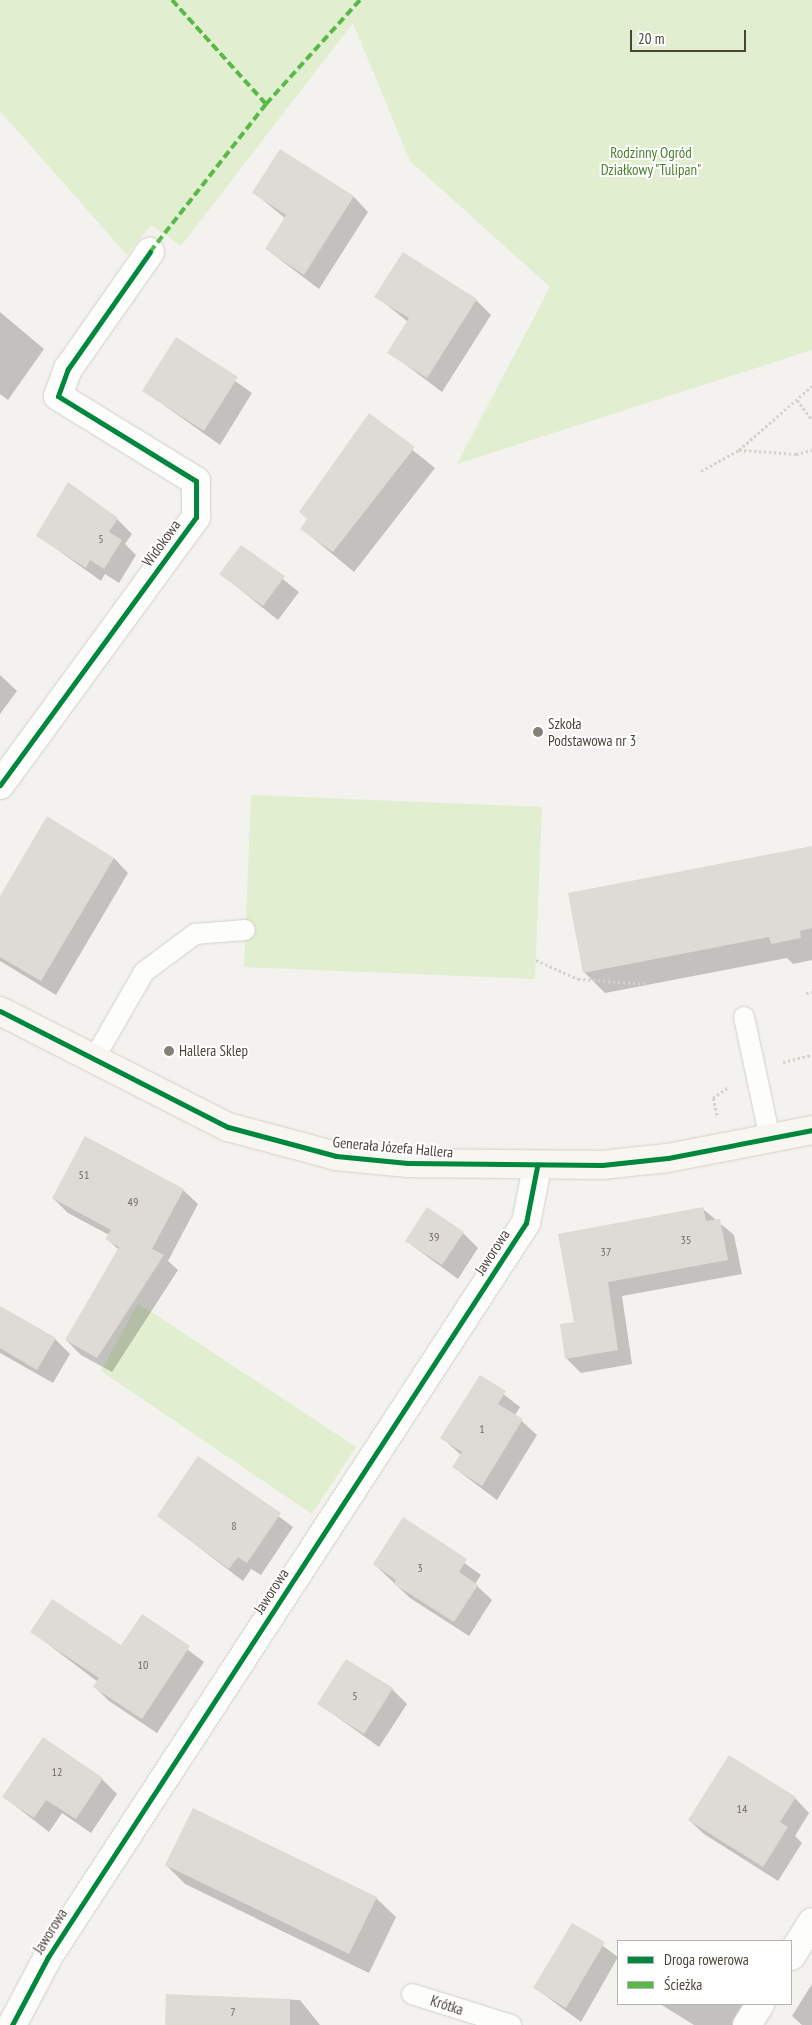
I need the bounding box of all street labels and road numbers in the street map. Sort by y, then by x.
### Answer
street label: Widokowa [138,516,184,570]
street label: Generała Józefa Hallera [332,1133,454,1161]
street label: Jaworowa [471,1226,513,1278]
street label: Jaworowa [250,1565,292,1617]
street label: Jaworowa [29,1905,71,1957]
street label: Krótka [428,1991,466,2019]

